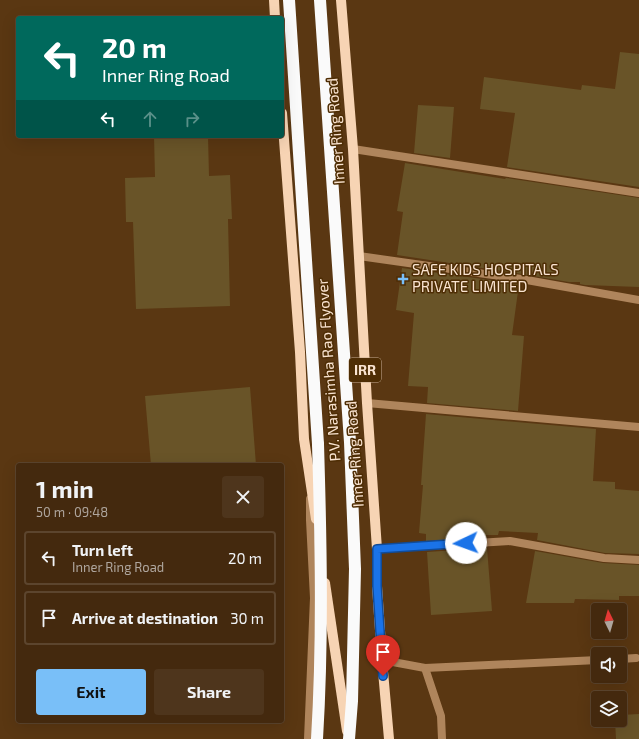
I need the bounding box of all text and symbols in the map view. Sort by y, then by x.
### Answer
text: 20 m [102,30,167,64]
icon: left [36,32,88,84]
text: Inner Ring Road [102,64,230,86]
street label: Inner Ring Road [322,77,348,185]
icon: left [97,108,119,130]
icon: ahead [139,108,161,130]
icon: right [181,108,203,130]
place label: SAFE KIDS HOSPITALS PRIVATE LIMITED [412,260,559,295]
marker: SAFE KIDS HOSPITALS PRIVATE LIMITED [397,273,409,285]
street label: P.V. Narasimha Rao Flyover [313,278,343,462]
road number: IRR [349,358,381,382]
street label: Inner Ring Road [341,400,367,508]
text: 1 min [36,474,94,503]
button: close [222,476,264,518]
text: 50 m · 09:48 [36,504,108,520]
position arrow [445,522,487,564]
text: Turn left [72,541,133,559]
icon: left [38,547,60,569]
text: 20 m [228,549,262,567]
text: Inner Ring Road [72,559,164,575]
north arrow [591,603,627,639]
map controls [591,603,627,727]
icon: arrive [38,607,60,629]
text: Arrive at destination [72,609,218,627]
text: 30 m [230,609,264,627]
pin [366,635,400,676]
icon: arrive [372,641,394,663]
button: sound [591,647,627,683]
button: Exit [36,669,146,715]
button: Share [154,669,264,715]
button: layers [591,691,627,727]

